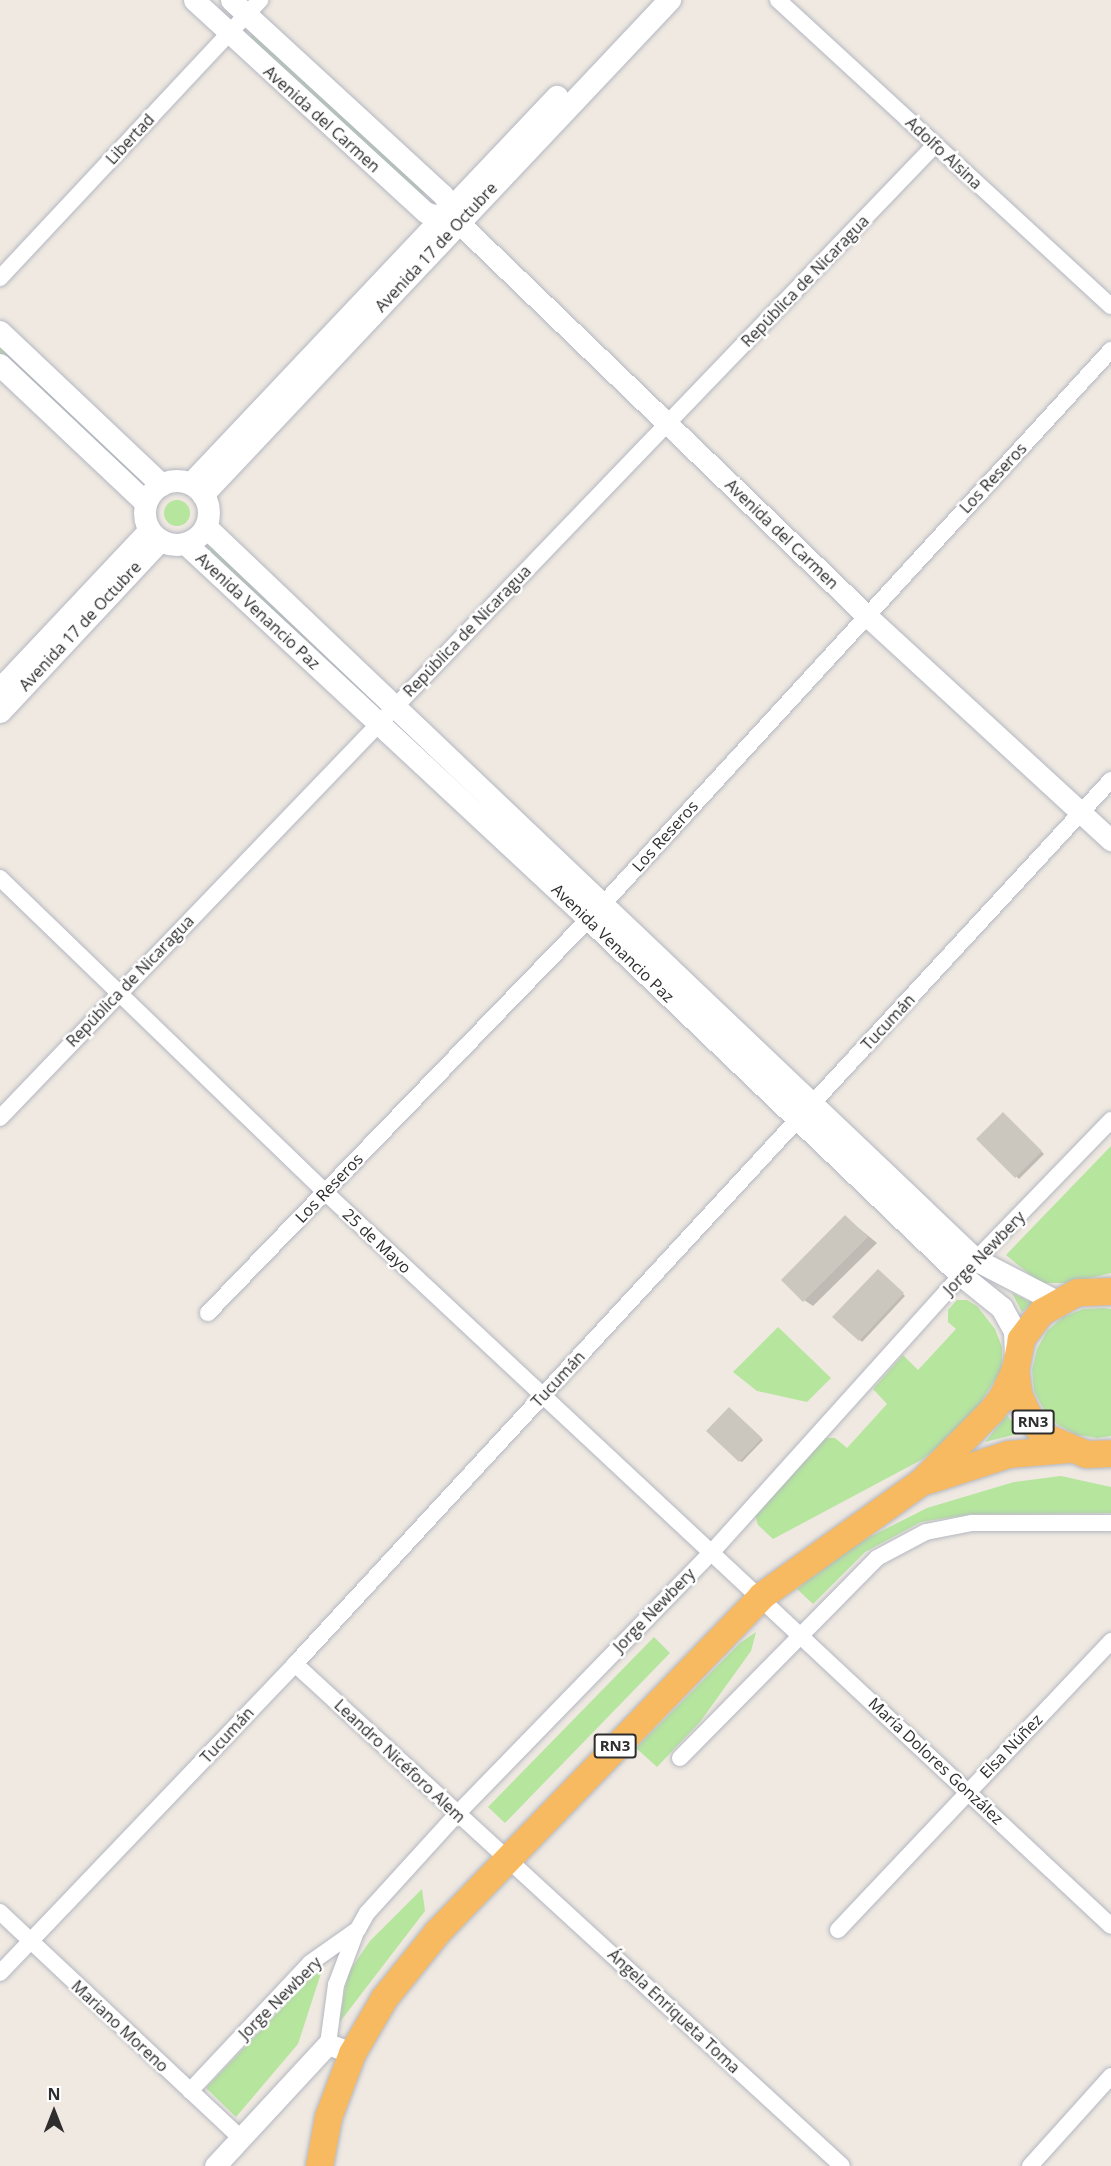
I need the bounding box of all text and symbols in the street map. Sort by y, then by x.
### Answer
street label: Avenida del Carmen [260,62,384,176]
street label: Libertad [102,110,158,168]
street label: Adolfo Alsina [902,113,986,193]
street label: Avenida 17 de Octubre [371,178,501,316]
street label: República de Nicaragua [737,211,873,351]
street label: Los Reseros [956,439,1030,517]
street label: Avenida del Carmen [721,475,843,593]
street label: Avenida Venancio Paz [192,549,324,673]
street label: Avenida 17 de Octubre [15,557,145,695]
street label: República de Nicaragua [399,561,535,701]
street label: Los Reseros [628,797,702,875]
street label: Avenida Venancio Paz [548,880,678,1006]
street label: República de Nicaragua [62,911,198,1051]
street label: Tucumán [857,990,919,1054]
street label: Los Reseros [291,1149,367,1227]
street label: 25 de Mayo [339,1205,415,1277]
street label: Jorge Newbery [939,1207,1029,1299]
street label: Tucumán [527,1347,589,1411]
road number: RN3 [1010,1410,1056,1434]
street label: Jorge Newbery [609,1564,699,1656]
street label: María Dolores González [865,1694,1007,1828]
street label: Leandro Nicéforo Alem [330,1695,470,1827]
street label: Tucumán [196,1703,258,1767]
street label: Elsa Núñez [976,1710,1046,1782]
road number: RN3 [592,1734,638,1758]
street label: Ángela Enriqueta Toma [604,1945,744,2077]
street label: Jorge Newbery [235,1953,325,2043]
street label: Mariano Moreno [68,1976,172,2076]
north arrow [24,2082,84,2142]
text: N [47,2083,61,2105]

